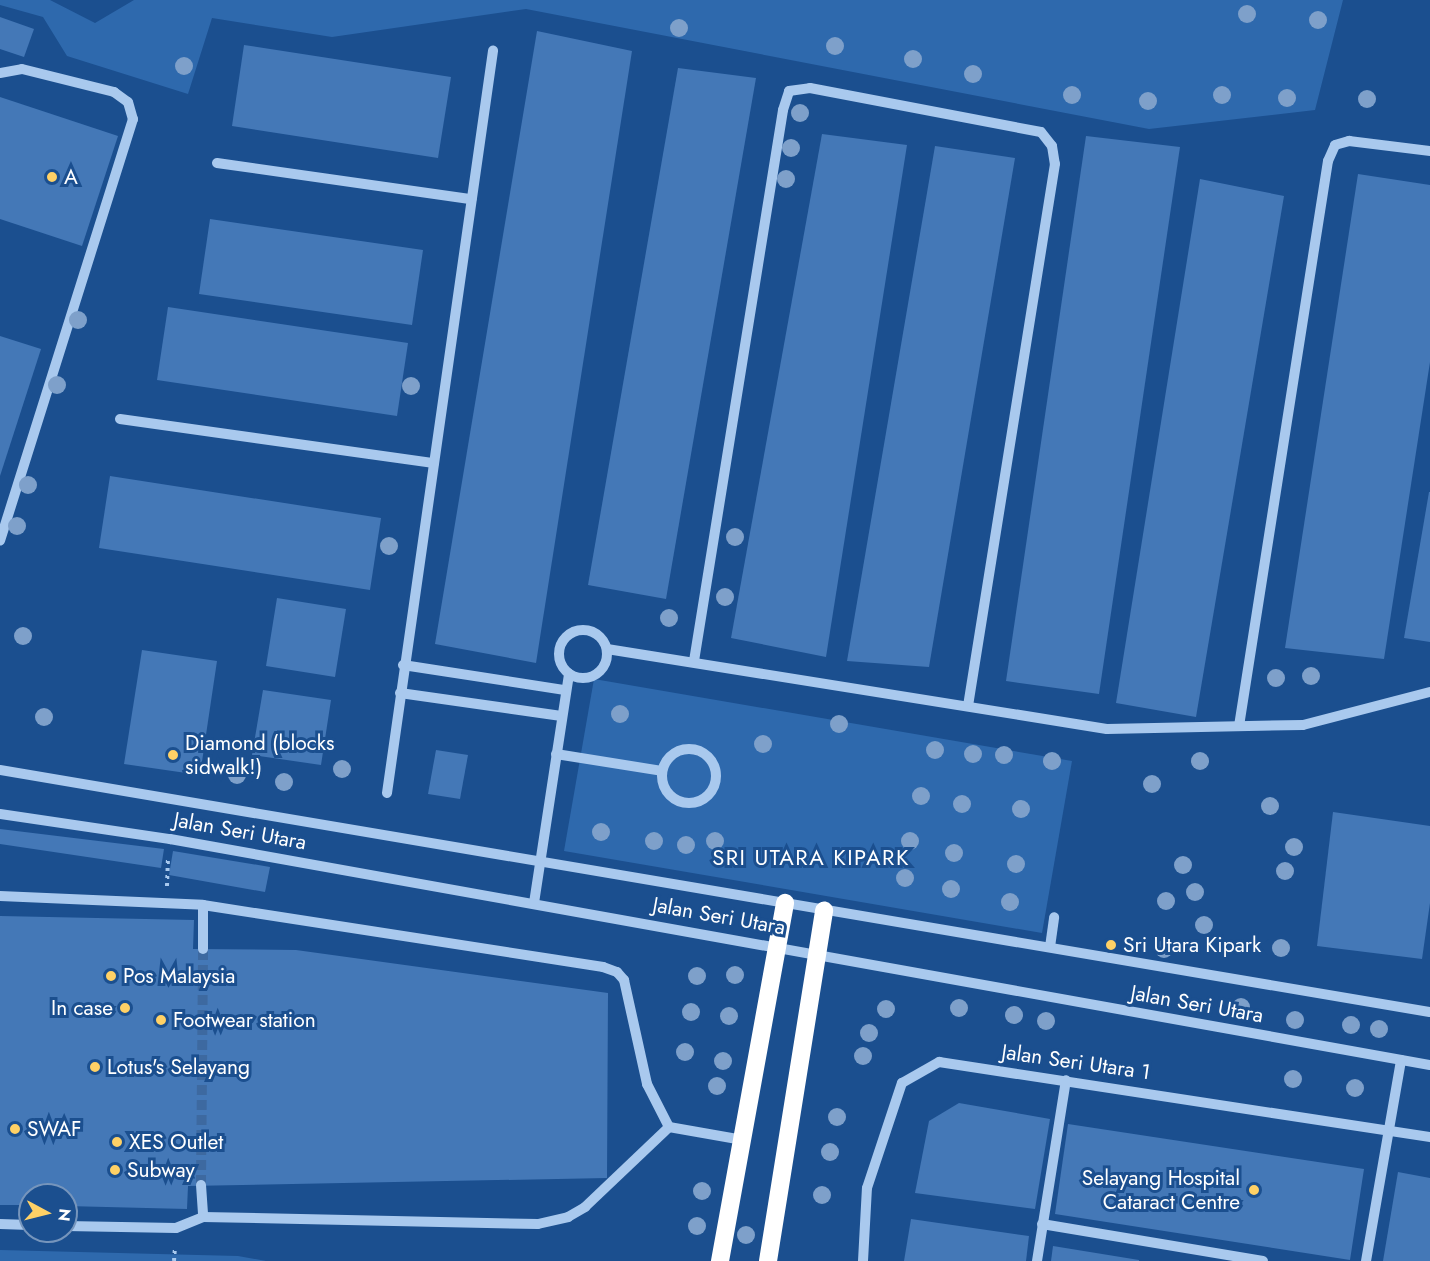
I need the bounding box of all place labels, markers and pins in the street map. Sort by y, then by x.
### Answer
place label: A [64,164,78,190]
marker: A [45,170,59,184]
place label: Diamond (blocks sidwalk!) [185,730,334,780]
marker: Diamond (blocks sidwalk!) [166,748,180,762]
place label: Sri Utara Kipark [1123,932,1261,958]
marker: Sri Utara Kipark [1104,938,1118,952]
place label: Pos Malaysia [123,963,235,989]
marker: Pos Malaysia [104,969,118,983]
place label: In case [51,995,113,1021]
marker: In case [118,1001,132,1015]
place label: Footwear station [173,1007,316,1033]
marker: Footwear station [154,1013,168,1027]
place label: Lotus's Selayang [107,1054,250,1080]
marker: Lotus's Selayang [88,1060,102,1074]
place label: SWAF [27,1116,82,1142]
marker: SWAF [8,1122,22,1136]
place label: XES Outlet [129,1129,223,1155]
marker: XES Outlet [110,1135,124,1149]
place label: Subway [127,1157,195,1183]
marker: Subway [108,1163,122,1177]
place label: Selayang Hospital Cataract Centre [1082,1165,1240,1215]
marker: Selayang Hospital Cataract Centre [1245,1181,1263,1199]

